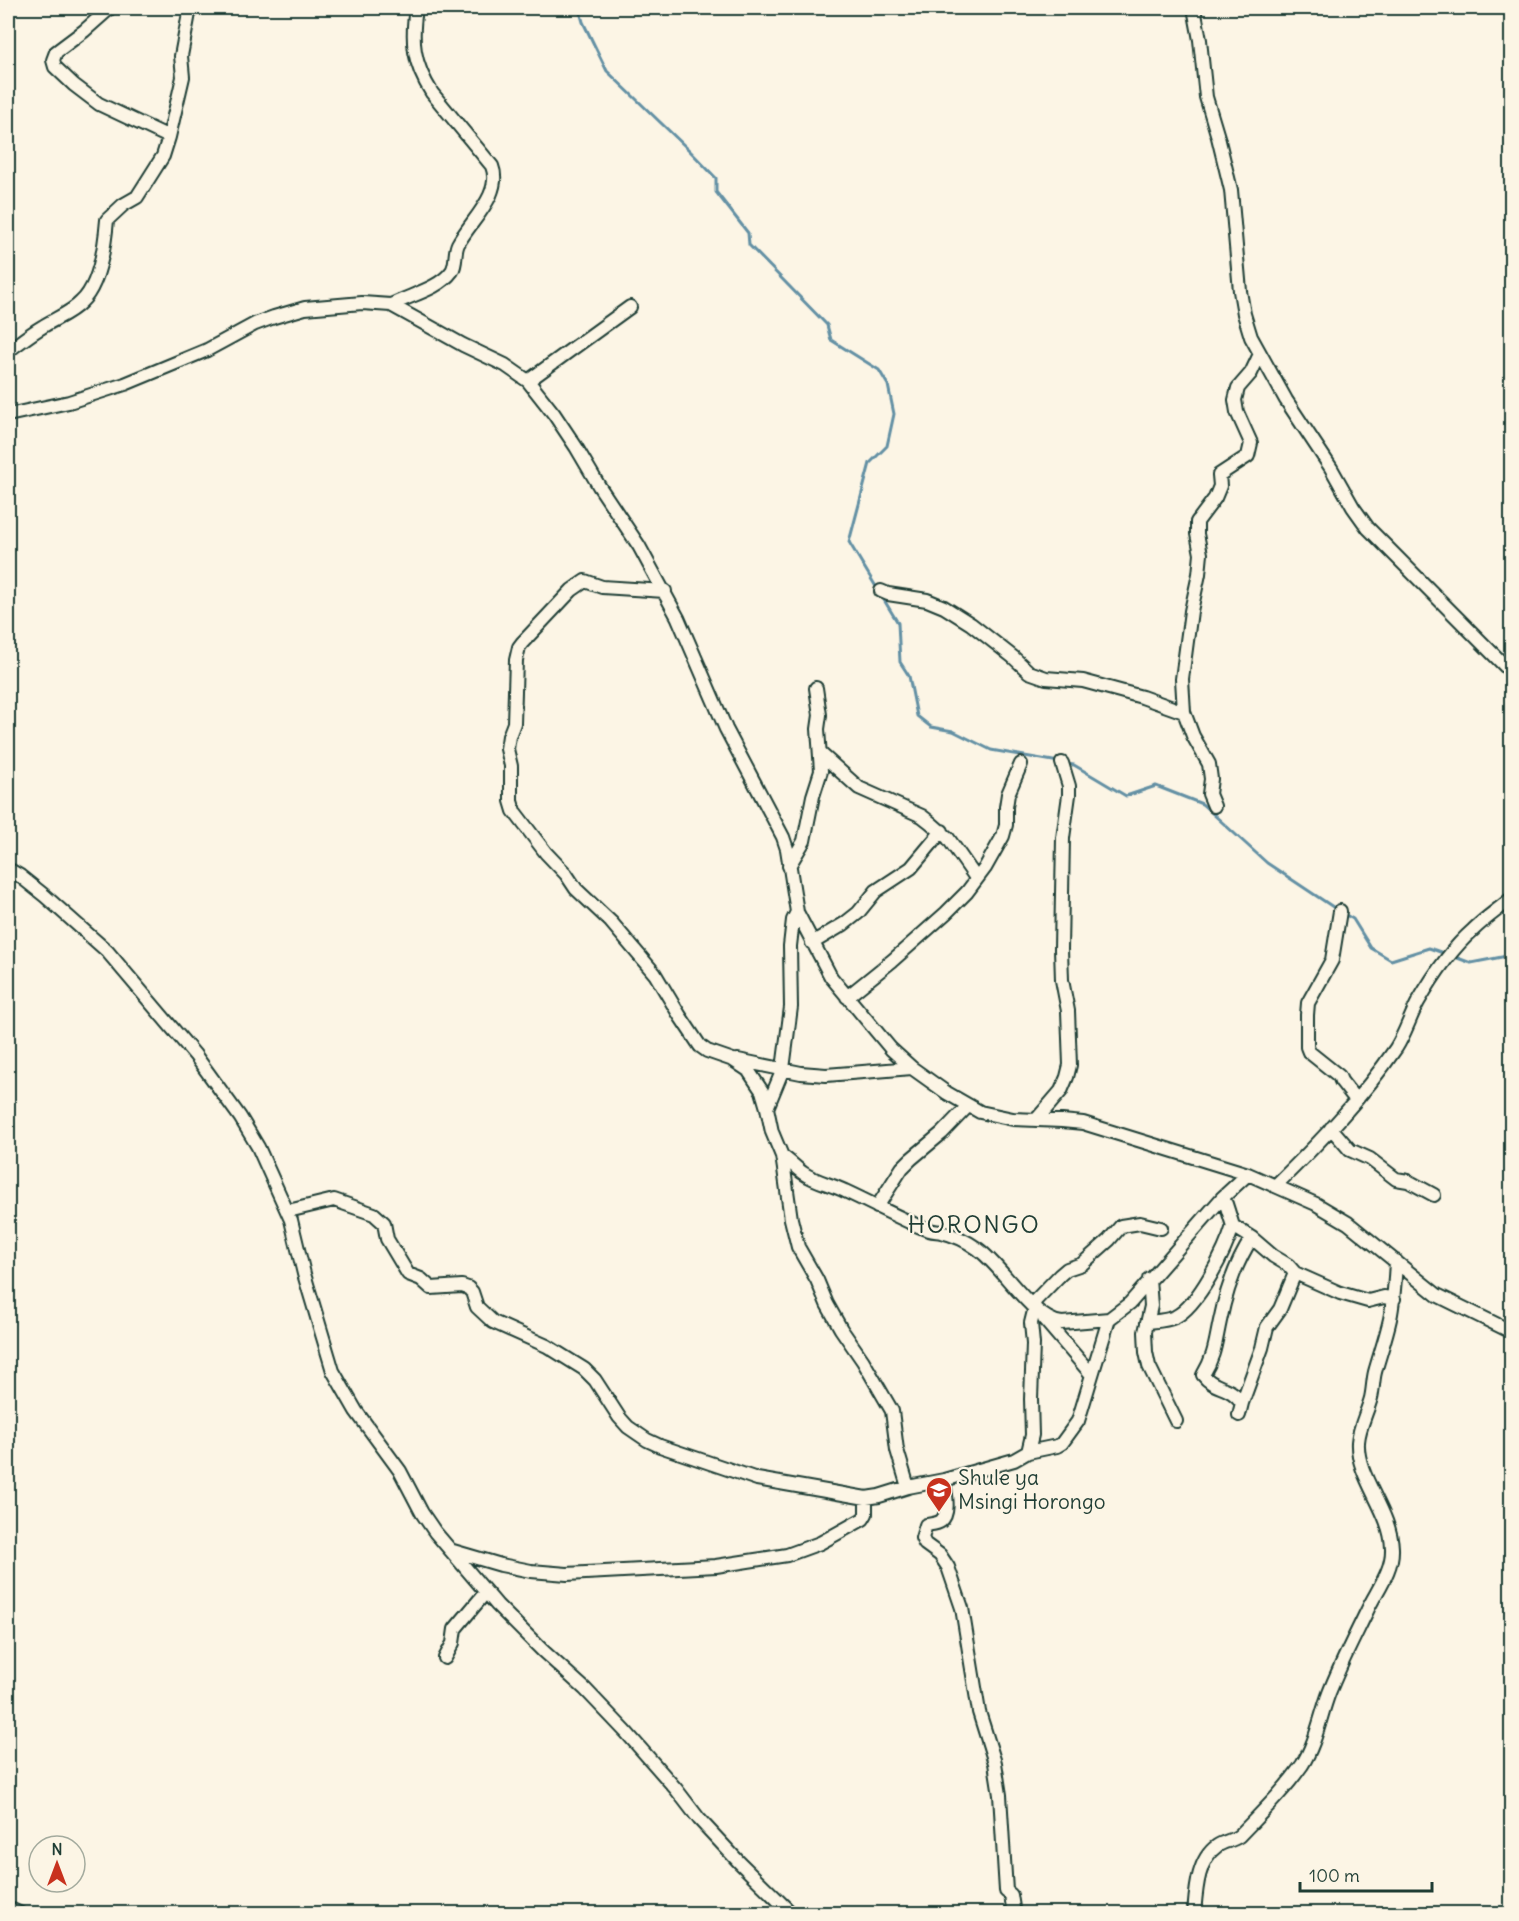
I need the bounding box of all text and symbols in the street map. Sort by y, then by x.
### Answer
district label: HORONGO [908,1209,1040,1239]
place label: Shule ya Msingi Horongo [958,1464,1106,1515]
school or university icon: Shule ya Msingi Horongo [924,1475,954,1513]
north arrow [27,1834,87,1894]
text: N [51,1839,63,1859]
scale bar [1300,1855,1432,1893]
text: 100 m [1309,1864,1360,1887]

